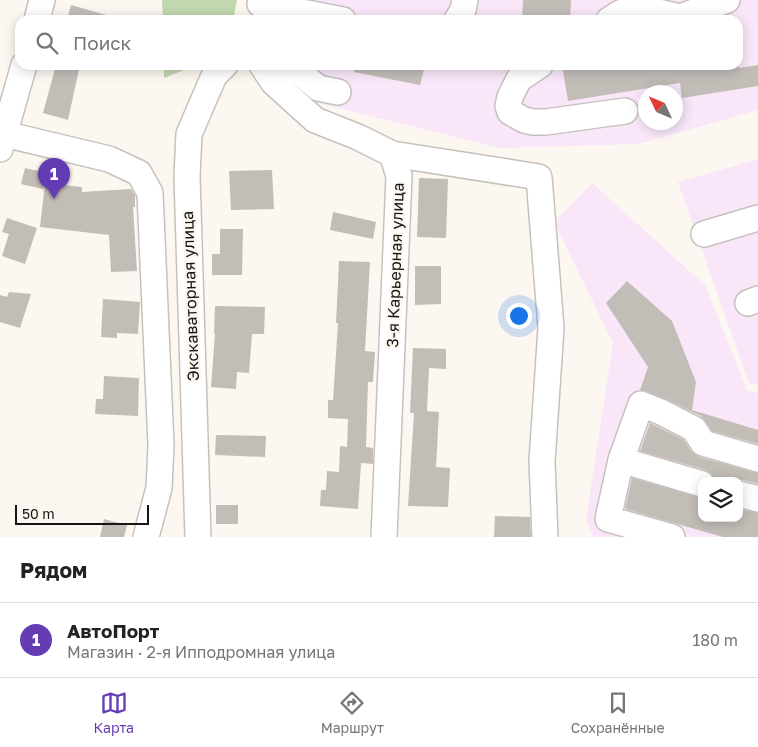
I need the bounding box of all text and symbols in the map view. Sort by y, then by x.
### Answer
search box [15,15,743,70]
icon: search [33,29,61,57]
text: Поиск [73,31,132,54]
north arrow [638,85,683,130]
pin: 1 [38,158,70,199]
street label: 3-я Карьерная улица [382,182,408,348]
street label: Экскаваторная улица [177,210,203,382]
your location [506,303,532,329]
map controls [698,477,743,522]
button: layers [698,477,743,522]
scale bar [15,502,149,525]
text: 50 m [22,505,55,522]
text: Рядом [20,557,87,583]
text: АвтоПорт [67,619,159,642]
text: 1 [32,630,40,650]
text: 180 m [692,630,738,650]
text: Магазин · 2-я Ипподромная улица [67,642,335,662]
tab: Карта [93,689,134,736]
tab: Маршрут [321,689,384,736]
tab: Сохранённые [571,689,665,736]

